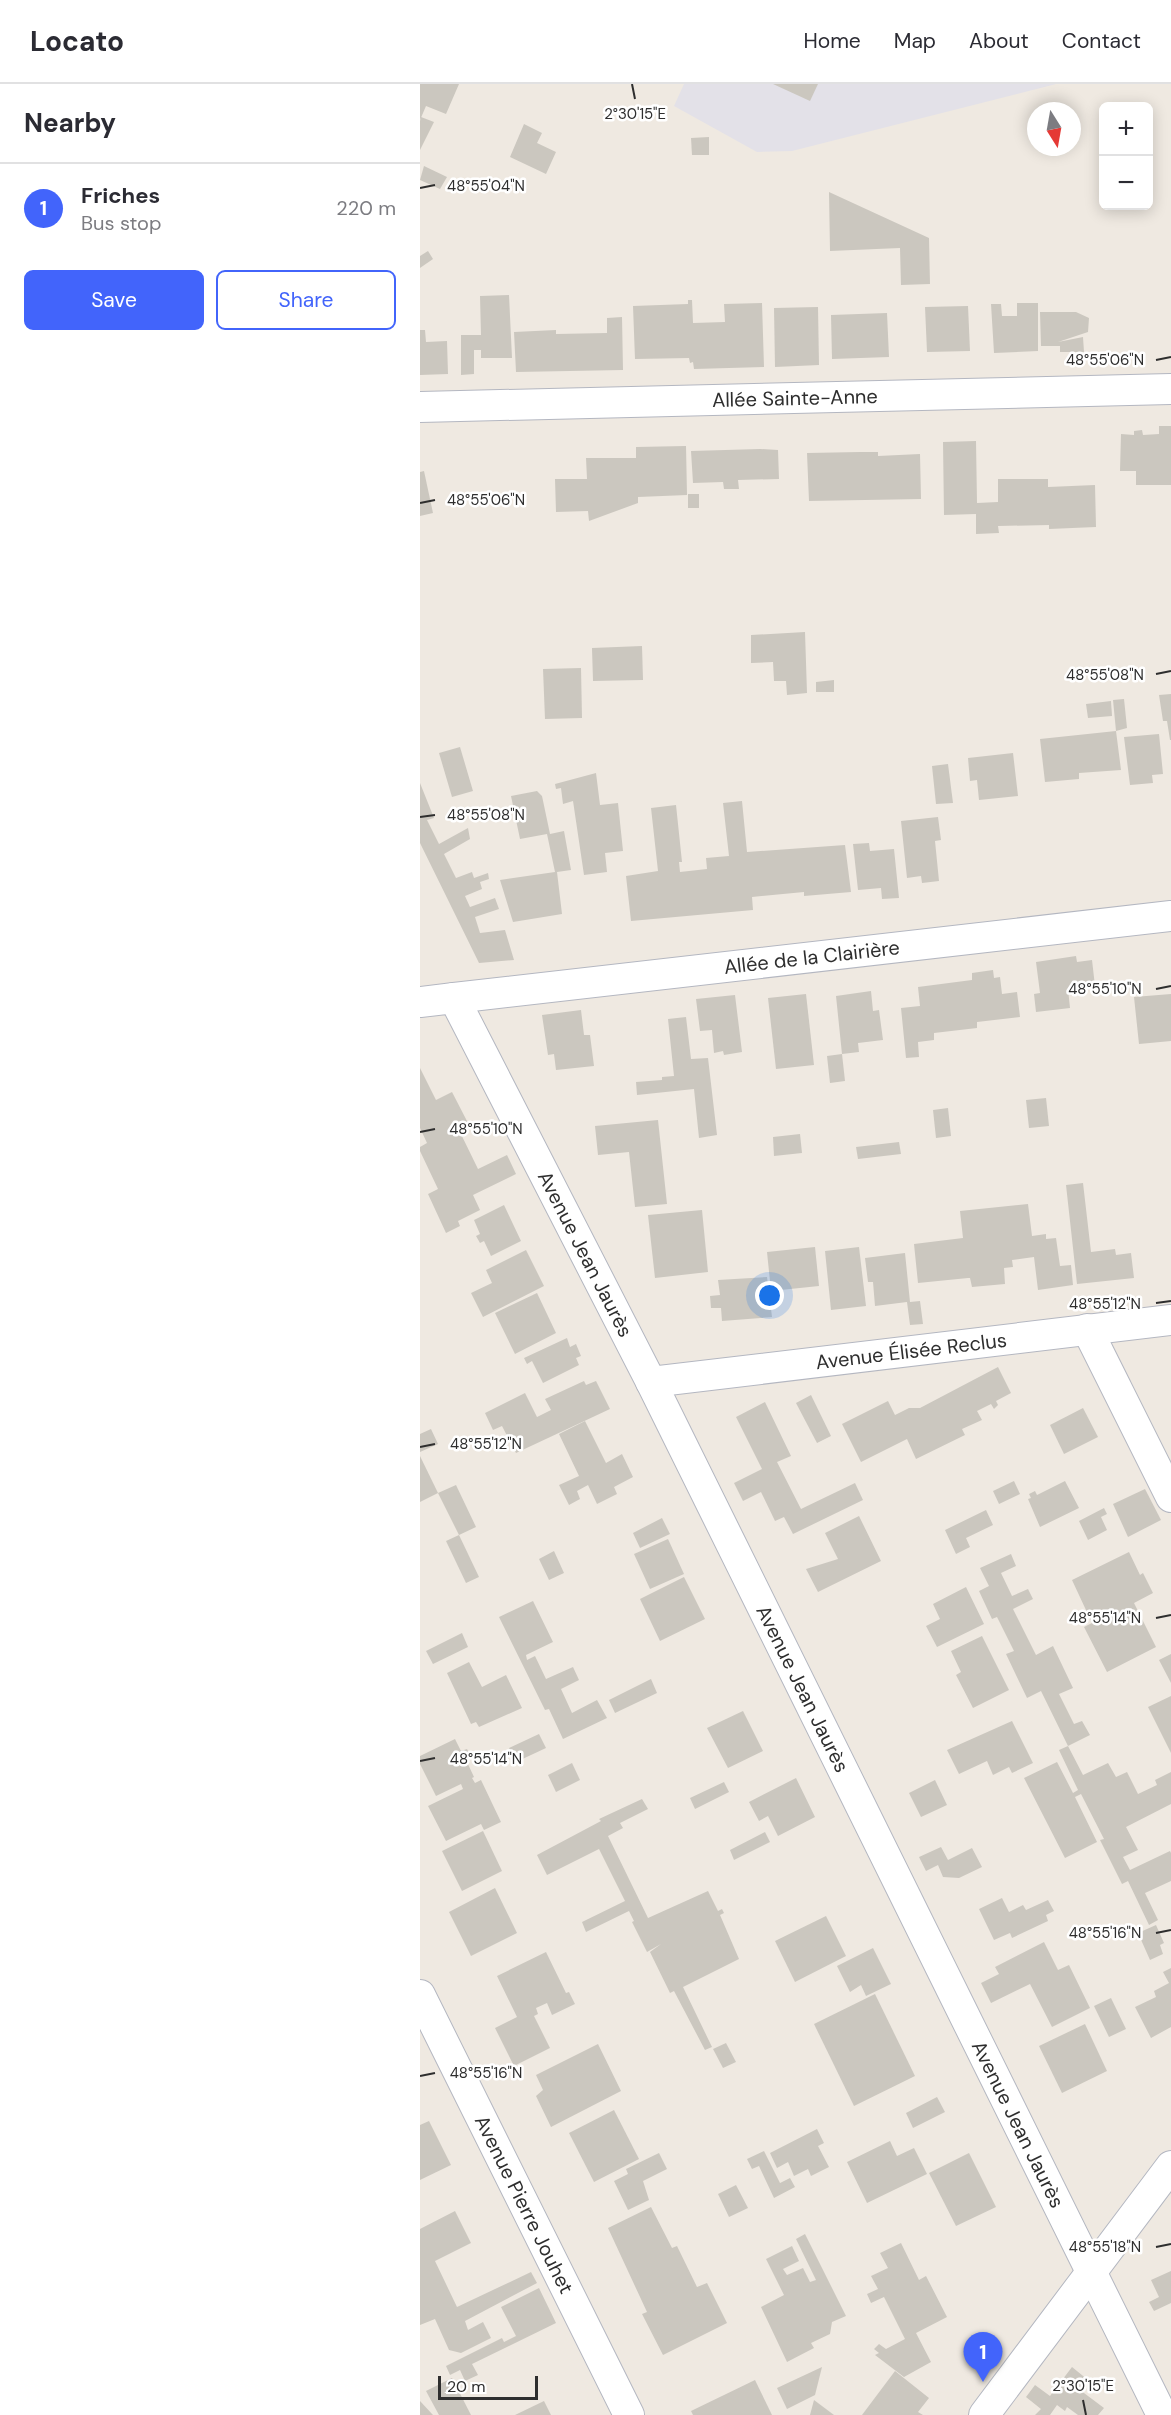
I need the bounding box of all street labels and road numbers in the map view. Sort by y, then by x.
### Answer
street label: Allée Sainte-Anne [712,383,878,413]
street label: Allée de la Clairière [722,934,901,980]
street label: Avenue Jean Jaurès [532,1167,639,1342]
street label: Avenue Élisée Reclus [814,1327,1008,1375]
street label: Avenue Jean Jaurès [750,1601,855,1777]
street label: Avenue Jean Jaurès [966,2036,1070,2212]
street label: Avenue Pierre Jouhet [469,2111,580,2298]

